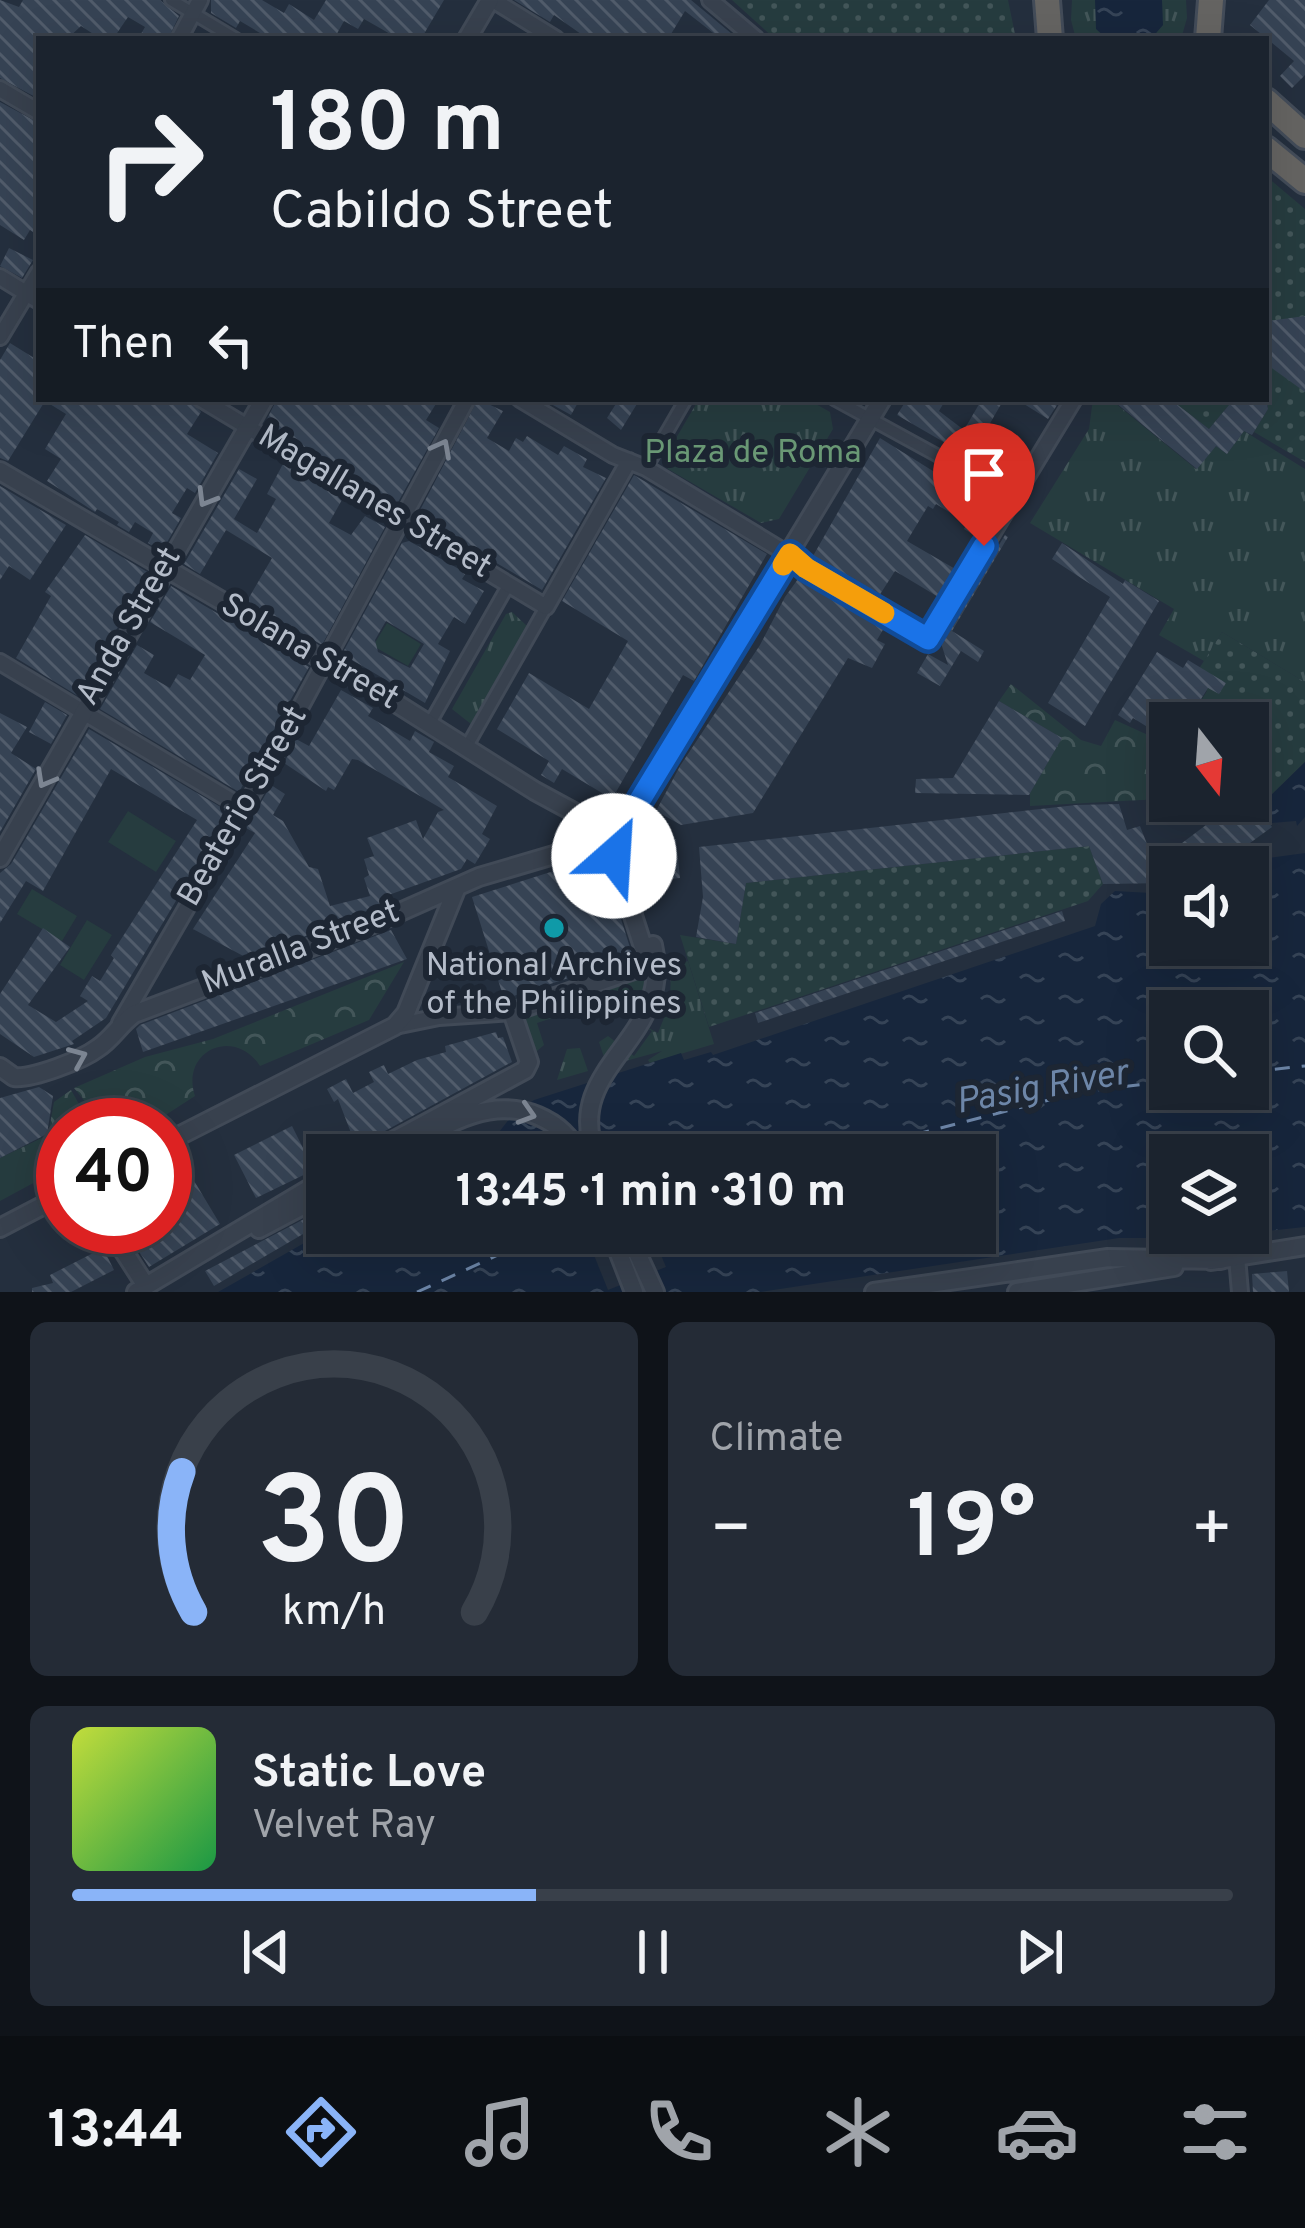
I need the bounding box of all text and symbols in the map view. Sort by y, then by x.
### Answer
text: 180 m [270,75,505,181]
icon: right [72,84,228,240]
text: Cabildo Street [270,179,613,248]
icon: left [198,312,264,378]
text: Then [72,317,174,374]
street label: Magallanes Street [250,417,498,589]
pin [933,423,1035,546]
park label: Plaza de Roma [644,433,862,475]
one-way arrow [427,438,450,460]
icon: arrive [951,441,1017,507]
one-way arrow [197,485,220,507]
street label: Anda Street [68,540,192,714]
street label: Solana Street [212,585,406,721]
street label: Beaterio Street [170,699,318,915]
north arrow [1149,702,1269,822]
map controls [1149,702,1269,1254]
one-way arrow [36,766,59,787]
position arrow [551,793,677,919]
button: sound [1149,846,1269,966]
street label: Muralla Street [196,892,406,1006]
marker: National Archives of the Philippines [541,915,567,941]
place label: National Archives of the Philippines [426,946,682,1026]
button: search [1149,990,1269,1110]
one-way arrow [67,1047,88,1071]
water label: Pasig River [952,1051,1135,1127]
speed limit sign: 40 [36,1098,192,1254]
one-way arrow [516,1100,537,1125]
button: layers [1149,1134,1269,1254]
text: 13:45 · 1 min · 310 m [456,1165,846,1222]
text: Climate [710,1416,843,1465]
text: 30 [256,1451,411,1609]
text: 19° [907,1476,1036,1589]
text: − [710,1491,752,1574]
text: + [1190,1491,1233,1574]
text: km/h [282,1586,386,1640]
text: Static Love [252,1746,486,1803]
text: Velvet Ray [252,1803,436,1852]
icon: previous [233,1919,299,1985]
icon: pause [620,1919,686,1985]
icon: next [1007,1919,1073,1985]
icon: directions [279,2090,363,2174]
icon: music [458,2090,542,2174]
icon: phone [637,2090,721,2174]
icon: climate [816,2090,900,2174]
icon: car [995,2090,1079,2174]
icon: filters [1173,2090,1257,2174]
text: 13:44 [47,2098,184,2167]

